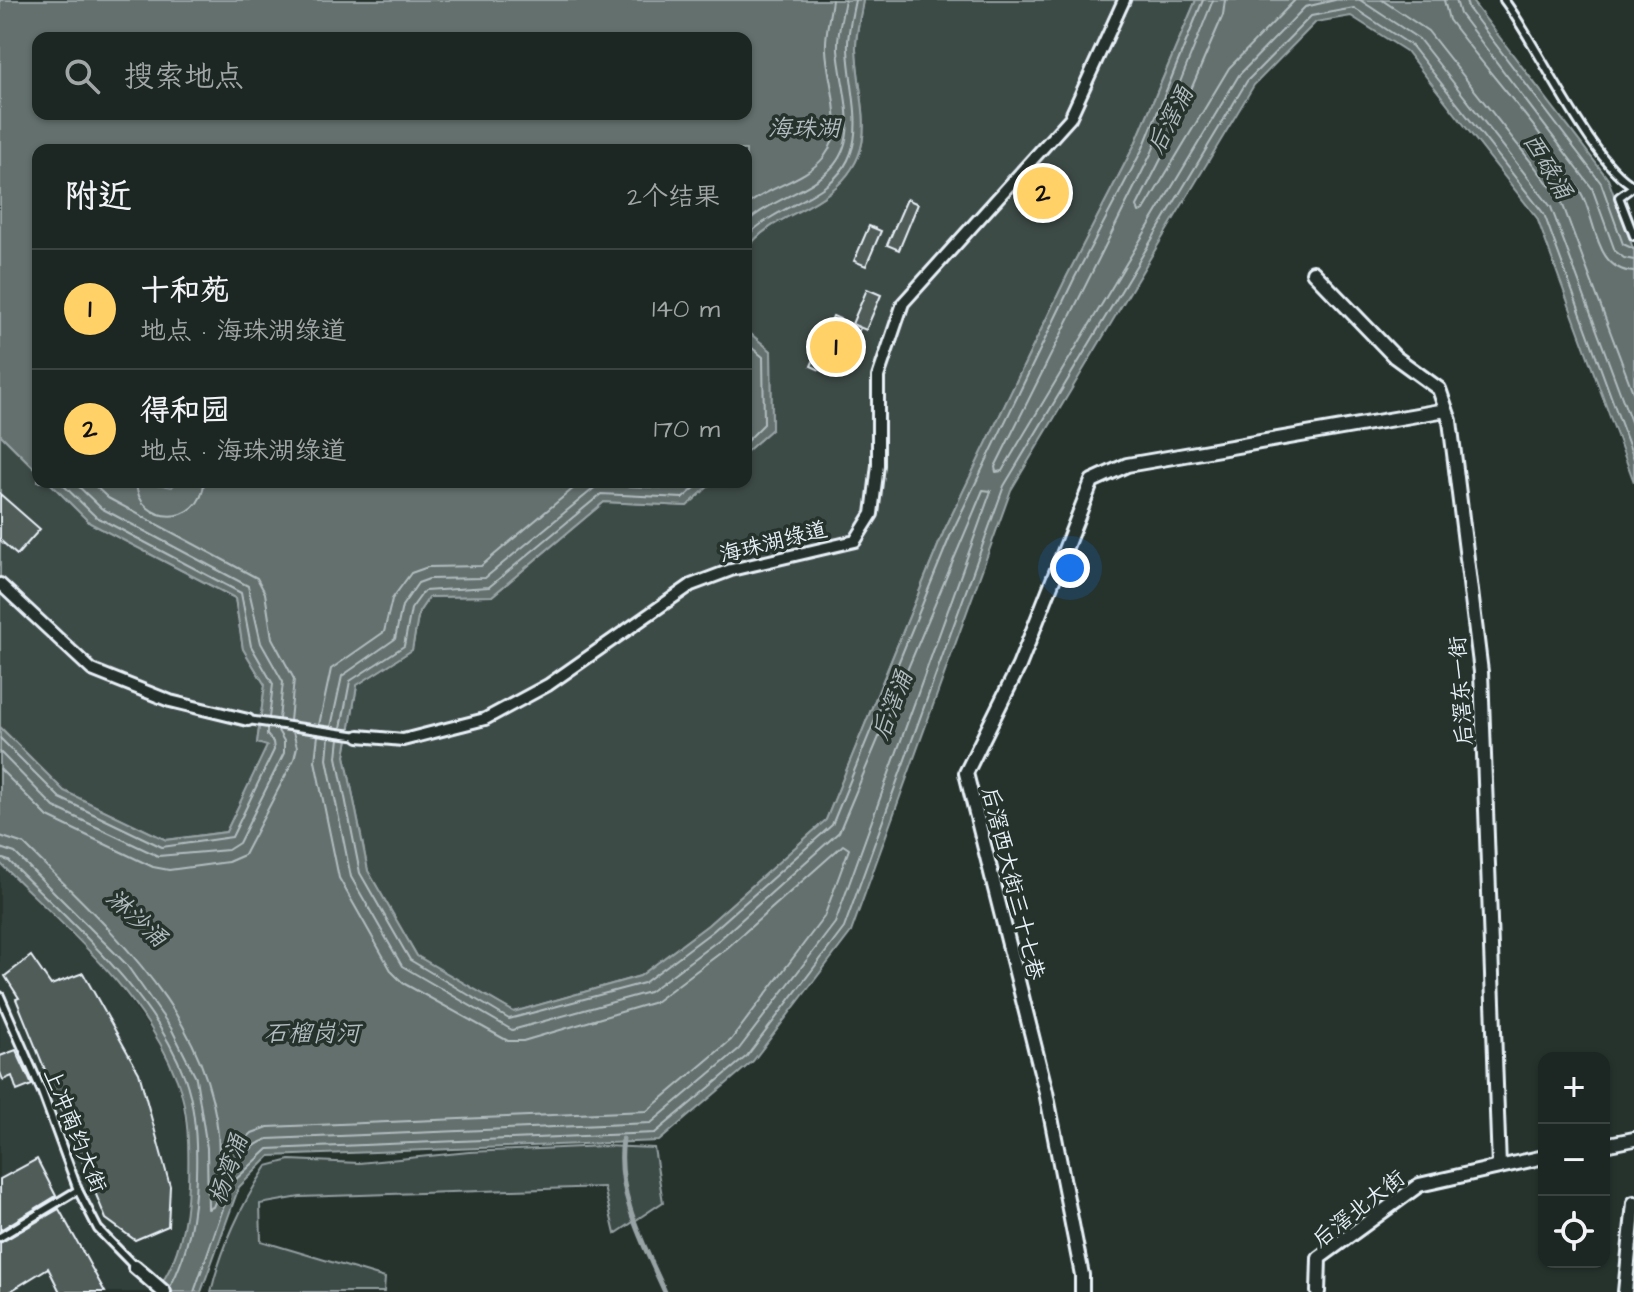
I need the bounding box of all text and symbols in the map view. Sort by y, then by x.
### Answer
search box [32,32,752,120]
icon: search [60,54,104,98]
text: 搜索地点 [124,56,244,98]
water label: 后滘涌 [1139,80,1203,160]
water label: 海珠湖 [768,112,843,146]
water label: 西碌涌 [1514,127,1581,207]
pin: 2 [1017,163,1069,223]
text: 附近 [64,173,132,221]
text: 2个结果 [627,179,720,215]
text: 十和苑 [140,270,230,312]
text: 1 [88,291,92,327]
text: 140 m [652,291,720,327]
text: 地点 · 海珠湖绿道 [140,313,346,349]
pin: 1 [810,317,862,377]
text: 得和园 [140,390,230,432]
text: 2 [83,411,97,447]
text: 170 m [654,411,720,447]
text: 地点 · 海珠湖绿道 [140,433,346,469]
street label: 海珠湖绿道 [716,514,830,571]
your location [1050,548,1090,588]
street label: 后滘东一街 [1442,635,1481,747]
water label: 后滘涌 [864,665,922,745]
street label: 后滘西大街三十七巷 [974,784,1052,983]
water label: 淋沙涌 [98,882,175,956]
water label: 石榴岗河 [264,1017,364,1051]
map controls [1538,1052,1610,1268]
button: + [1538,1052,1610,1124]
street label: 上冲南约大街 [36,1064,114,1198]
button: − [1538,1124,1610,1196]
water label: 杨湾涌 [201,1129,257,1209]
street label: 后滘北大街 [1306,1163,1412,1255]
button: locate [1538,1196,1610,1268]

